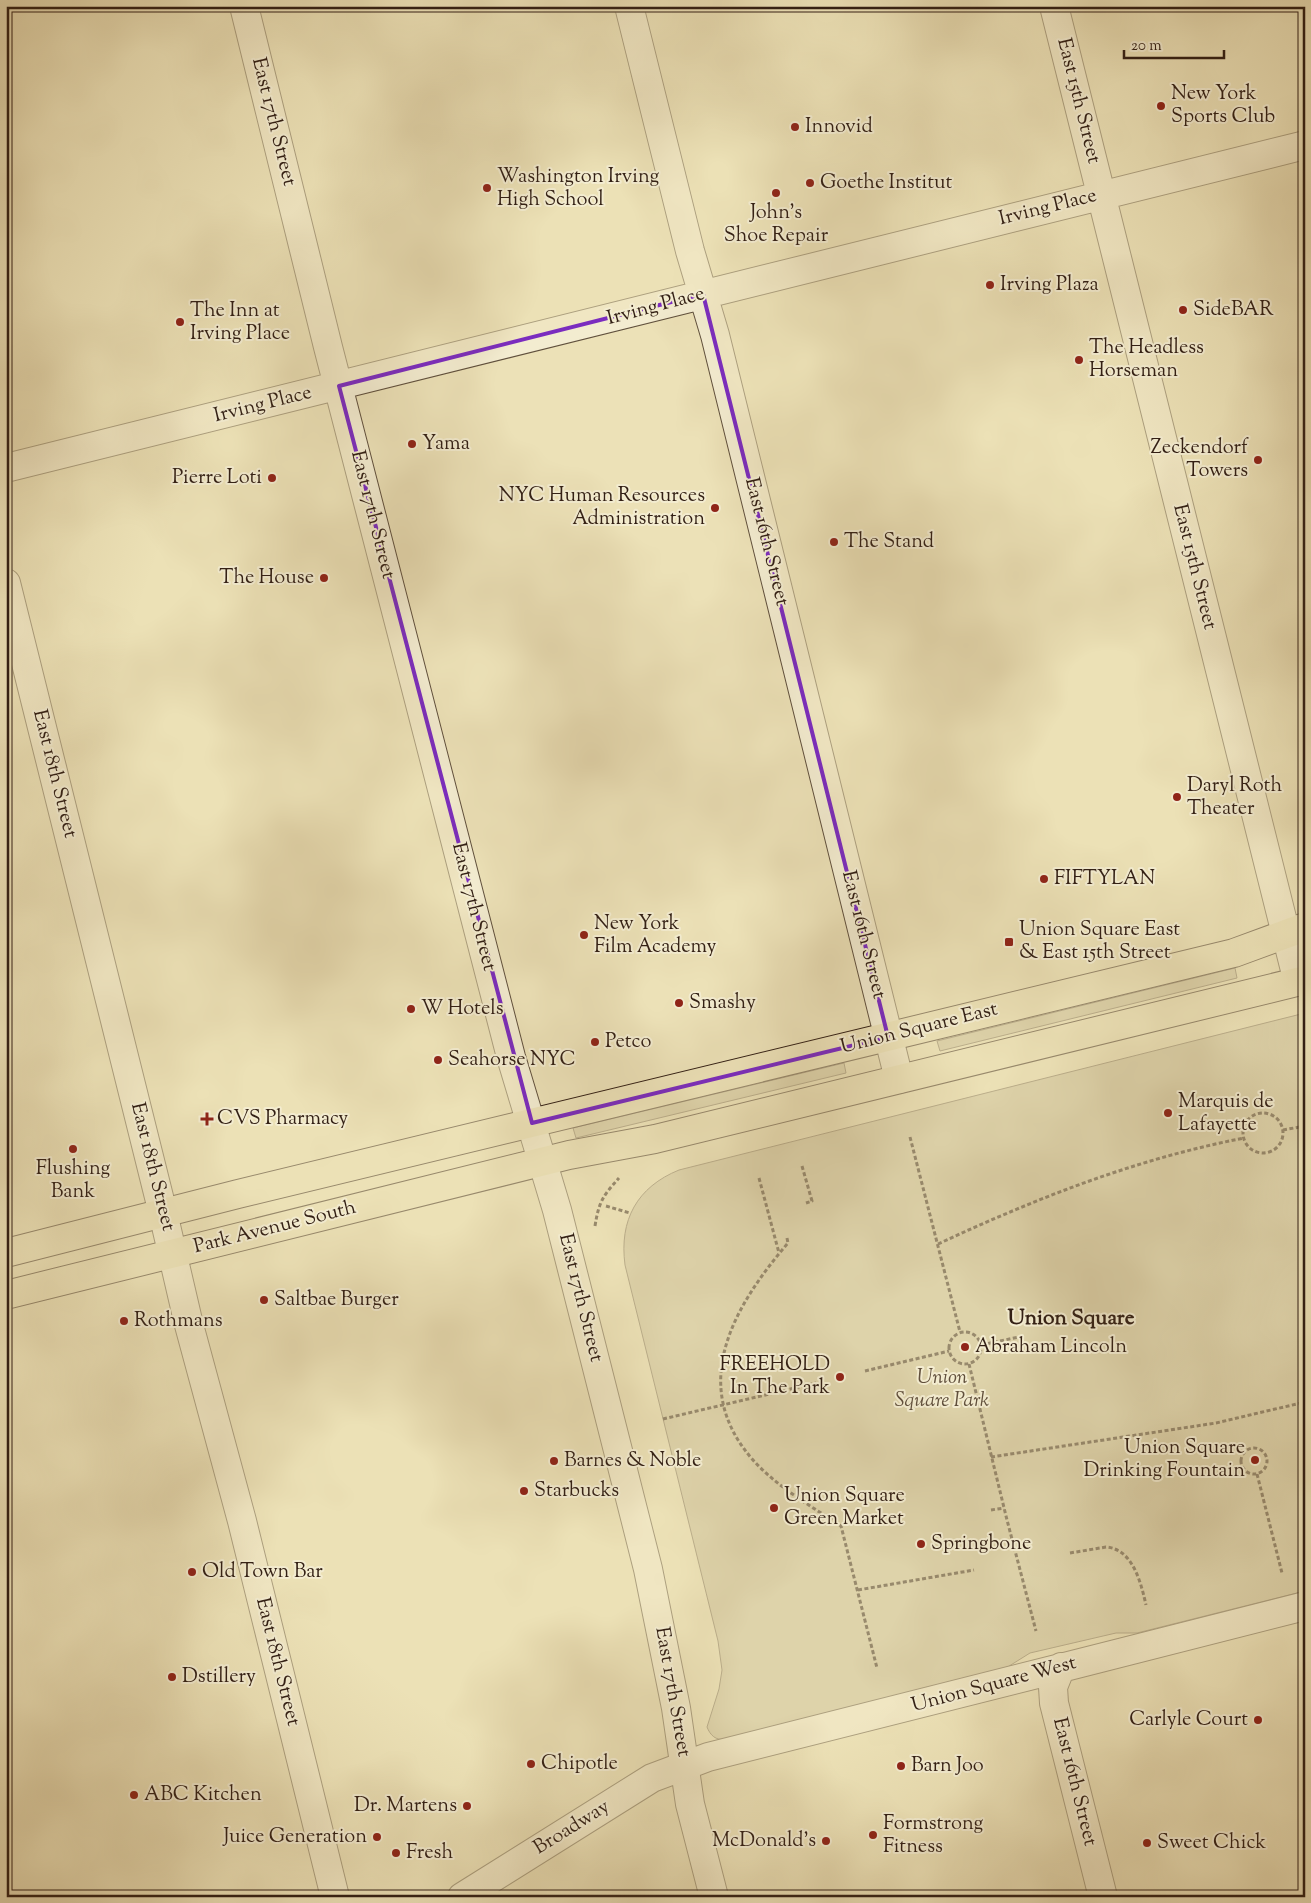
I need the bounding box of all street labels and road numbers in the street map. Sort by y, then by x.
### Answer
street label: East 15th Street [1048,35,1108,167]
street label: East 17th Street [243,55,303,189]
street label: Irving Place [996,182,1100,234]
street label: Irving Place [604,280,708,334]
street label: Irving Place [211,379,315,431]
street label: East 17th Street [342,448,402,582]
street label: East 16th Street [736,475,796,609]
street label: East 15th Street [1164,501,1224,633]
street label: East 18th Street [24,707,84,841]
street label: East 17th Street [443,840,503,974]
street label: East 16th Street [833,868,893,1002]
street label: Union Square East [837,995,1001,1063]
street label: East 18th Street [122,1100,182,1234]
street label: Park Avenue South [191,1194,360,1262]
street label: East 17th Street [550,1231,610,1365]
street label: East 18th Street [247,1595,307,1729]
street label: East 17th Street [646,1625,698,1759]
street label: Union Square West [908,1649,1080,1721]
street label: East 16th Street [1044,1715,1104,1849]
street label: Broadway [528,1793,616,1863]

